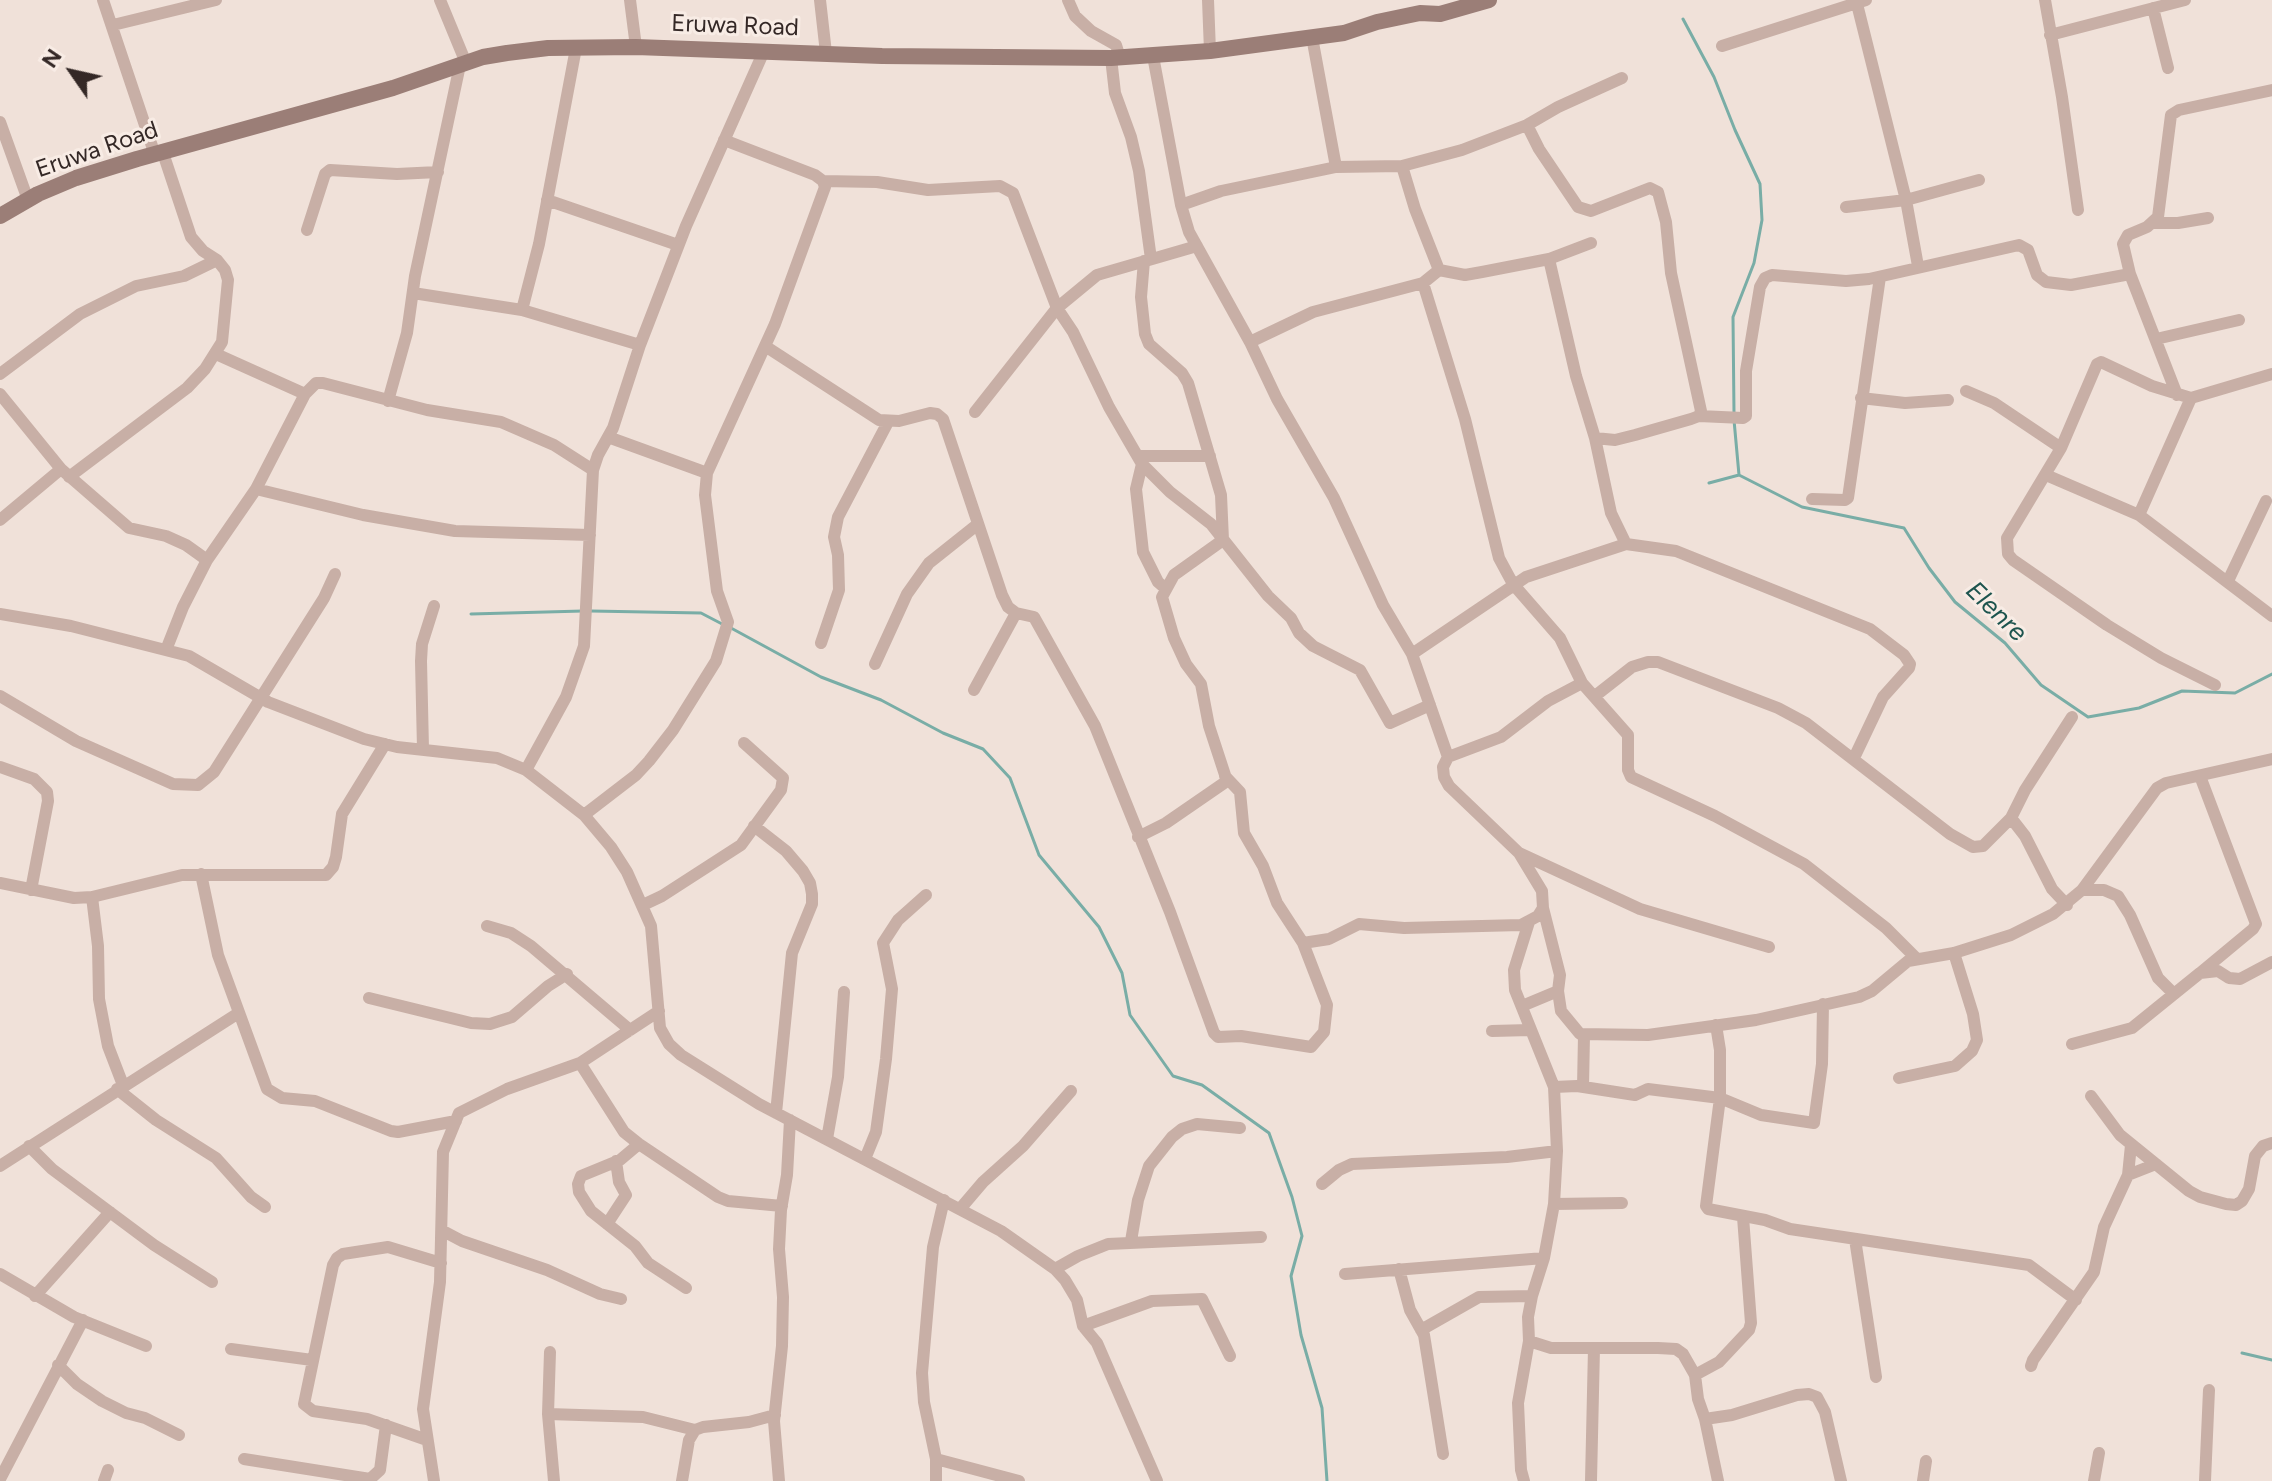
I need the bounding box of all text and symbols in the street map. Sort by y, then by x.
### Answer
street label: Eruwa Road [671,9,799,43]
north arrow [32,32,112,112]
text: N [36,44,68,73]
street label: Eruwa Road [32,116,162,184]
water label: Elenre [1959,575,2033,649]

